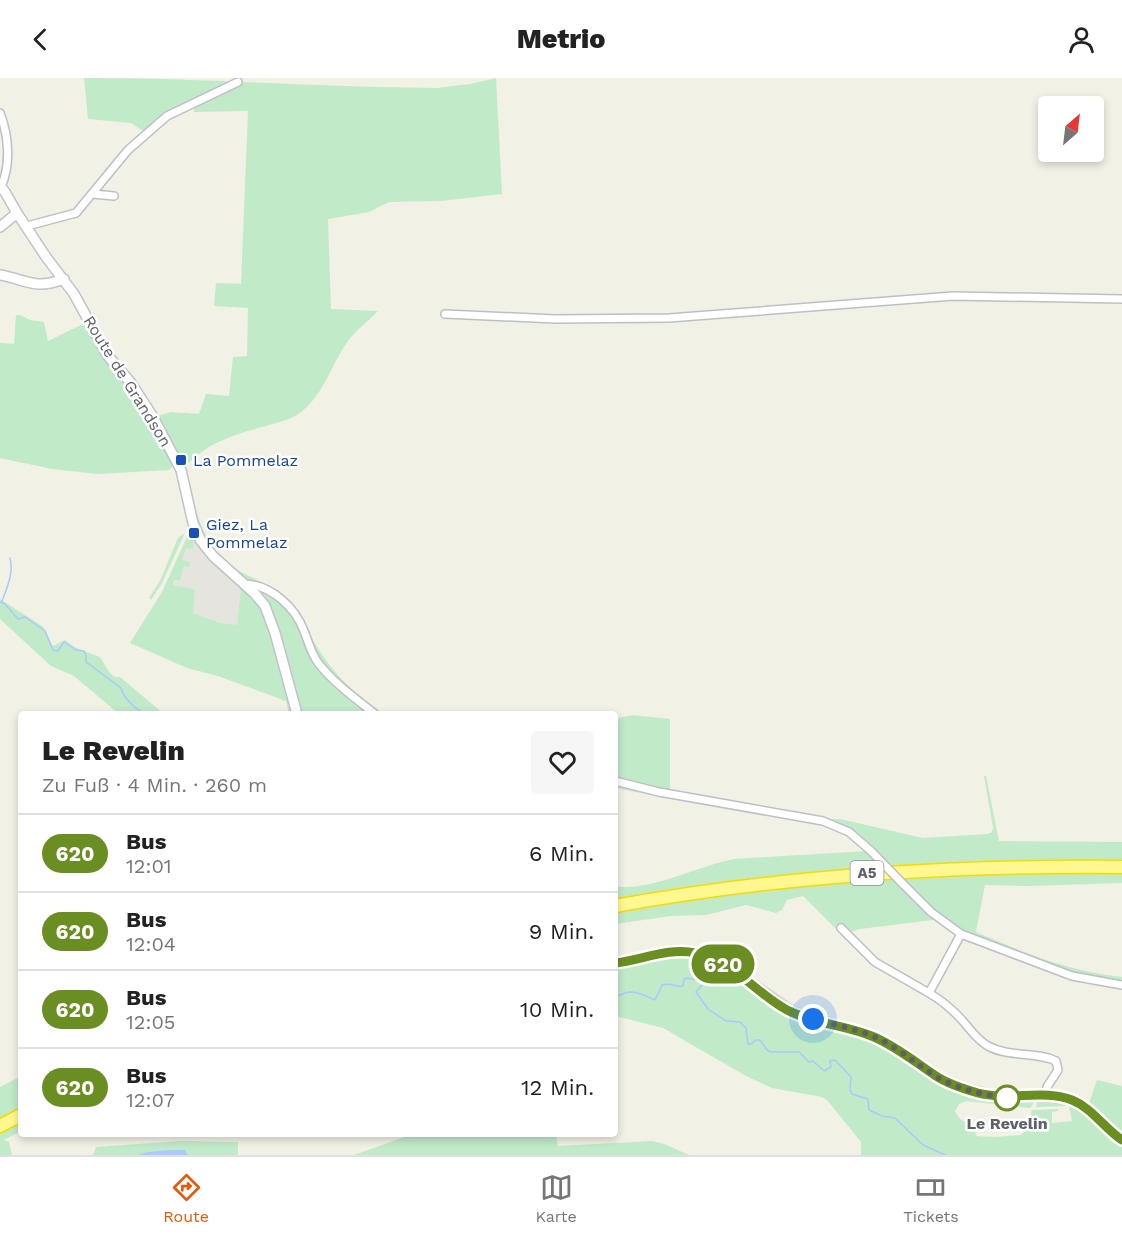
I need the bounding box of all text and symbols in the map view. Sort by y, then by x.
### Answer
icon: back [24,23,57,56]
text: Metrio [517,23,605,55]
icon: person [1065,23,1098,56]
north arrow [1038,96,1104,162]
map controls [1038,96,1104,162]
street label: Route de Grandson [80,312,176,450]
place label: La Pommelaz [193,451,298,470]
marker: La Pommelaz [174,453,188,467]
place label: Giez, La Pommelaz [206,515,287,552]
marker: Giez, La Pommelaz [187,526,201,540]
button: heart [531,731,594,794]
text: Le Revelin [42,734,185,767]
text: Zu Fuß · 4 Min. · 260 m [42,773,267,797]
text: Bus [126,829,166,854]
text: 620 [56,841,94,866]
text: 6 Min. [529,841,594,866]
text: 12:01 [126,854,172,878]
road number: A5 [850,861,884,885]
text: Bus [126,907,166,932]
text: 620 [56,919,94,944]
text: 9 Min. [529,919,594,944]
text: 12:04 [126,932,176,956]
line badge: 620 [688,944,758,984]
text: 620 [704,952,742,977]
text: Bus [126,985,166,1010]
text: 620 [56,997,94,1022]
text: 10 Min. [520,997,594,1022]
your location [798,1004,828,1034]
text: 12:05 [126,1010,175,1034]
text: Bus [126,1063,166,1088]
text: 620 [56,1075,94,1100]
text: 12 Min. [521,1075,594,1100]
marker: Le Revelin [994,1085,1020,1111]
text: 12:07 [126,1088,175,1112]
place label: Le Revelin [966,1114,1048,1133]
tab: Route [163,1171,209,1226]
tab: Karte [535,1171,577,1226]
tab: Tickets [903,1171,959,1226]

